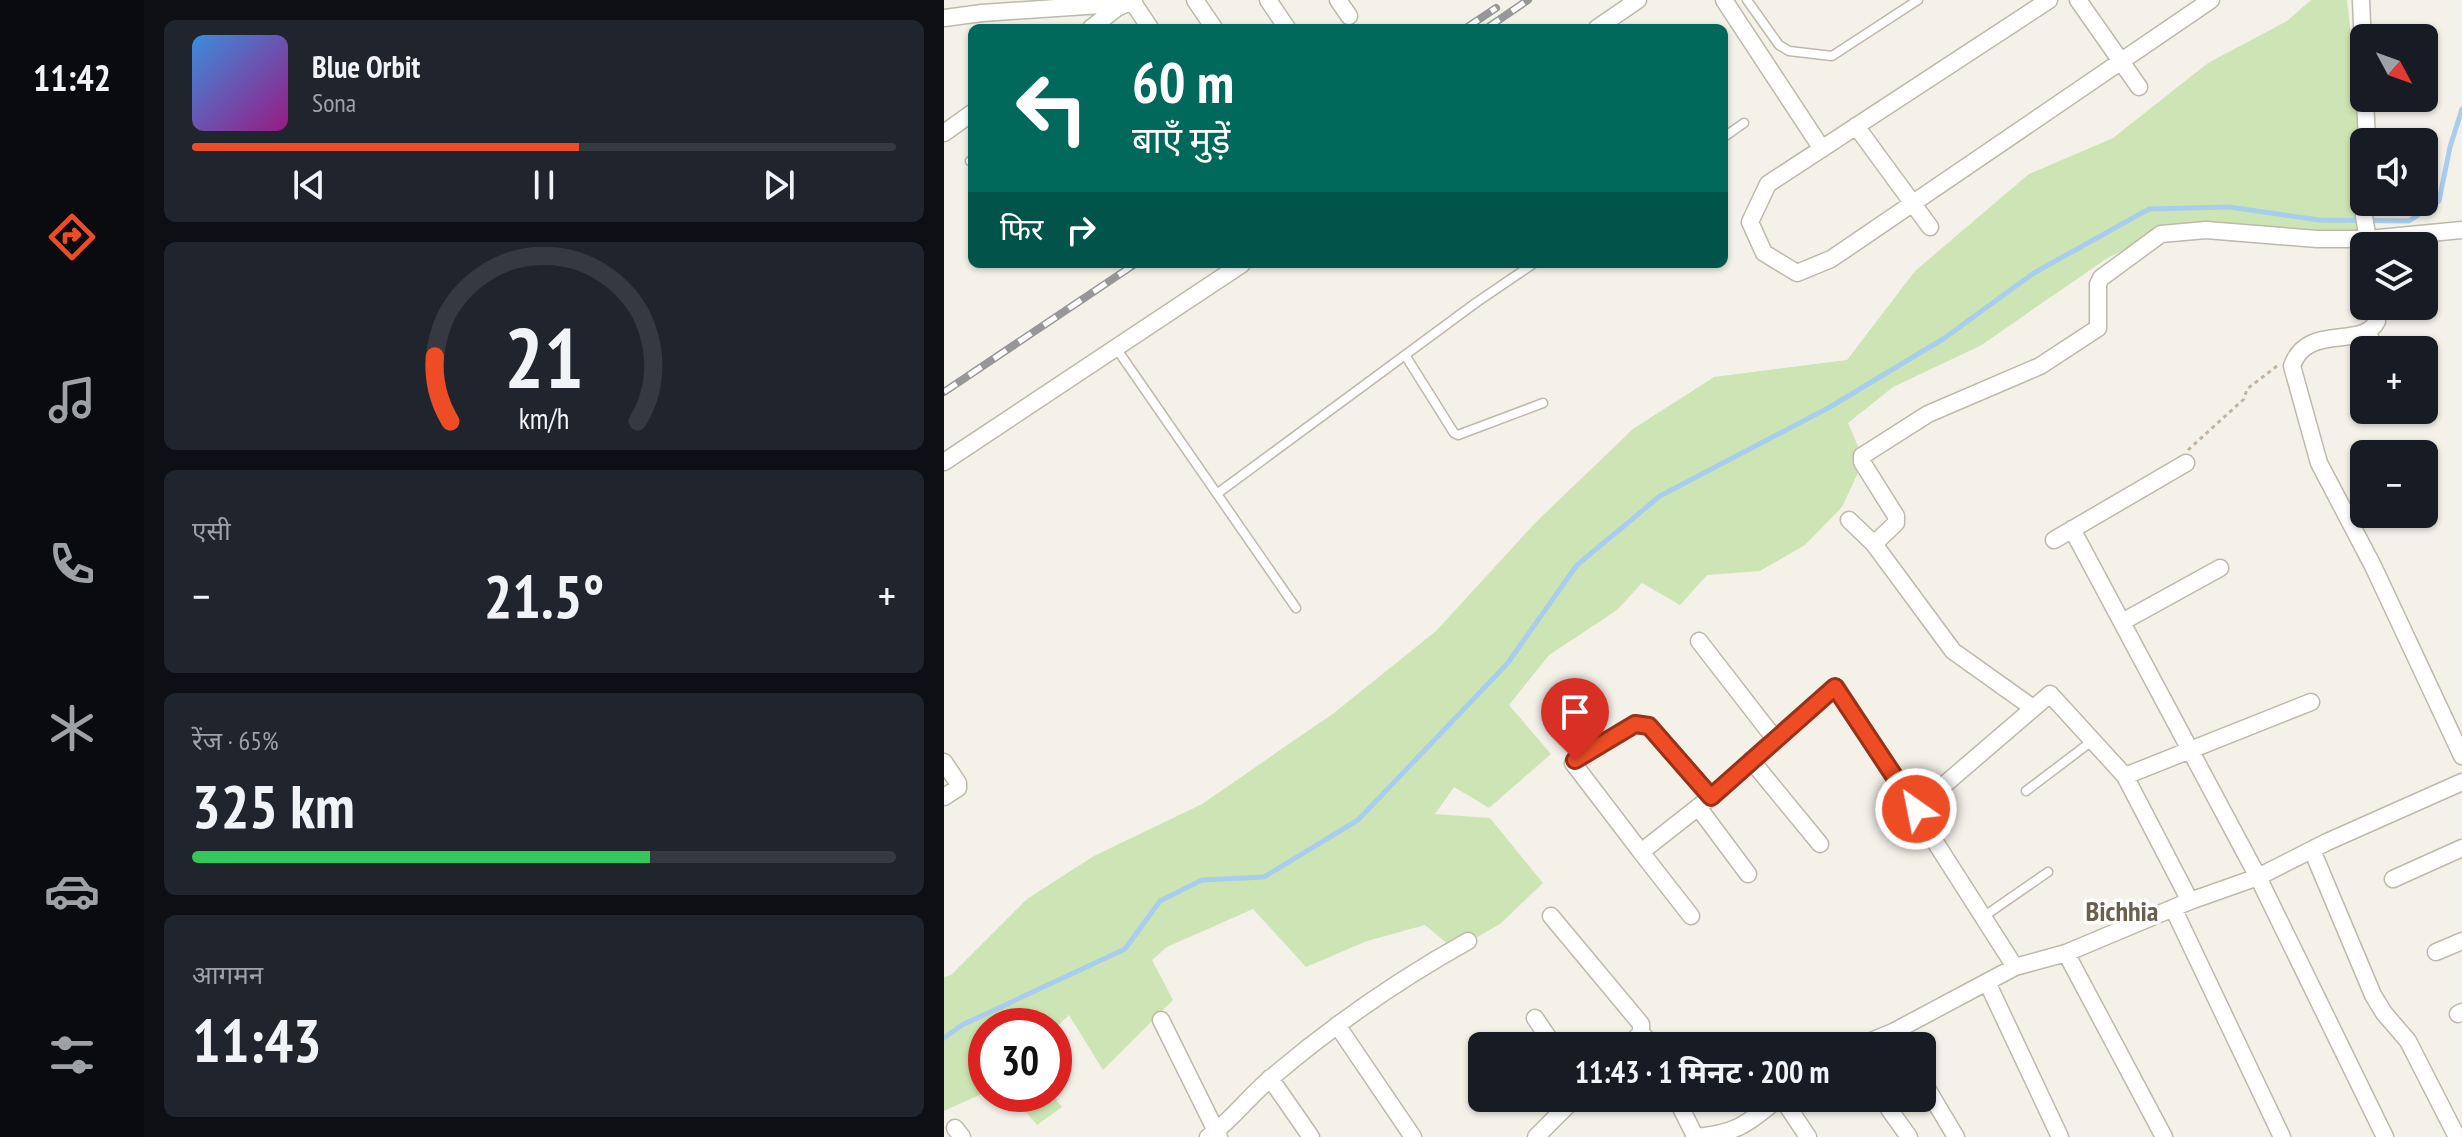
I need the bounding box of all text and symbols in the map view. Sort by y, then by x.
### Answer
north arrow [2350,24,2438,112]
map controls [2350,24,2438,528]
text: 60 m [1132,46,1234,118]
text: Blue Orbit [312,47,420,86]
text: 11:42 [33,54,111,101]
icon: left [1000,56,1104,160]
text: Sona [312,86,356,119]
text: बाएँ मुड़ें [1132,116,1230,163]
button: sound [2350,128,2438,216]
icon: previous [287,163,331,207]
icon: pause [522,163,566,207]
icon: next [757,163,801,207]
icon: right [1059,208,1103,252]
icon: directions [44,209,100,265]
text: फिर [1000,209,1043,248]
button: layers [2350,232,2438,320]
text: 21 [504,303,584,411]
button: + [2350,336,2438,424]
icon: music [44,372,100,428]
text: km/h [519,400,569,437]
button: − [2350,440,2438,528]
text: एसी [192,514,231,547]
icon: phone [44,536,100,592]
text: 21.5° [484,557,604,635]
text: − [192,567,210,624]
text: + [878,567,896,624]
pin [1541,678,1609,760]
icon: arrive [1553,690,1597,734]
icon: climate [44,700,100,756]
text: रेंज · 65% [192,724,278,757]
text: 325 km [192,767,355,845]
position arrow [1874,767,1958,851]
icon: car [44,863,100,919]
district label: Bichhia [2086,892,2158,929]
text: आगमन [192,958,263,991]
text: 11:43 [192,1001,322,1079]
speed limit sign: 30 [968,1008,1072,1112]
icon: filters [44,1027,100,1083]
text: 11:43 · 1 मिनट · 200 m [1575,1052,1829,1091]

